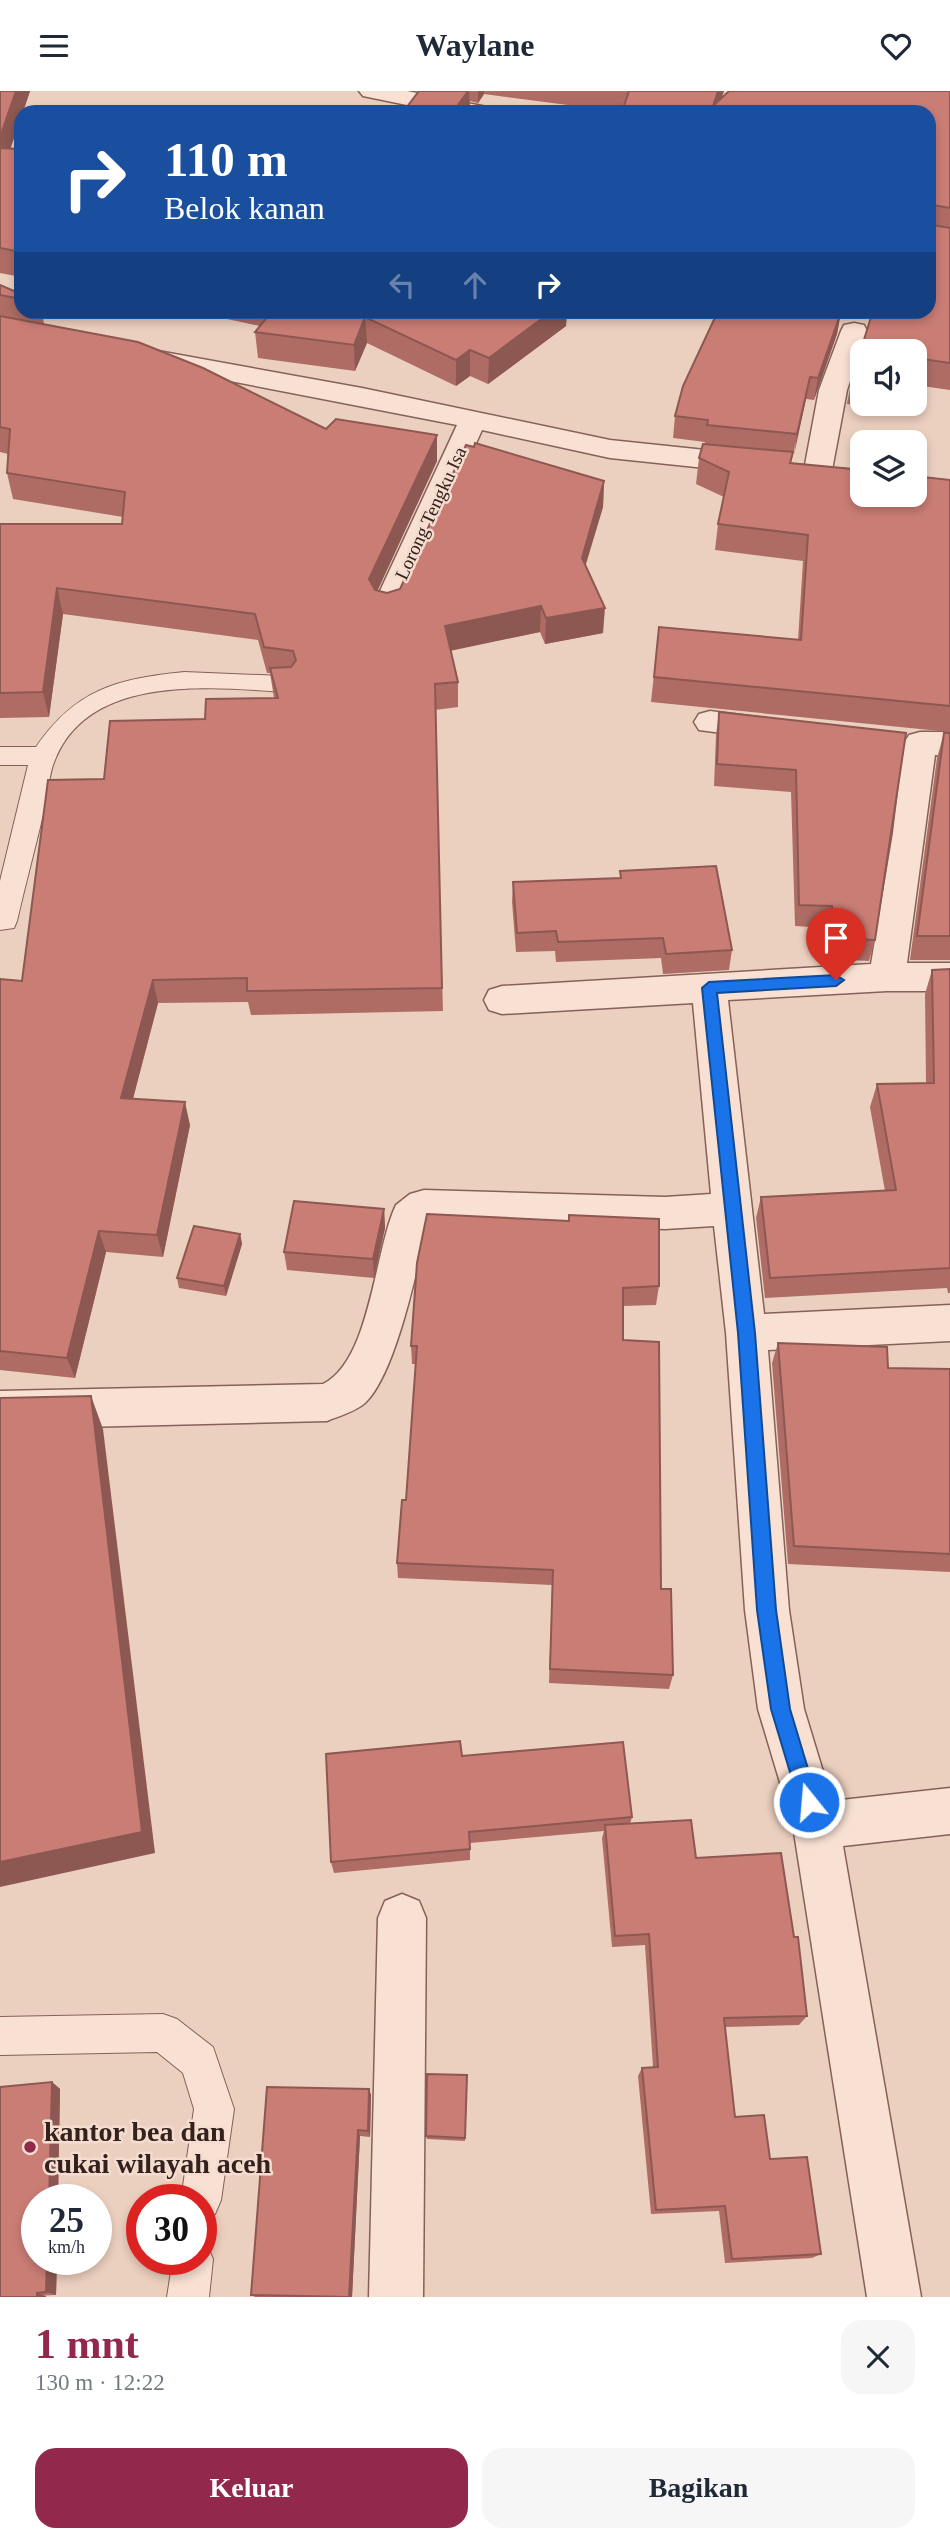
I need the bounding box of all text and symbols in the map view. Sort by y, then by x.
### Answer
icon: menu [35,27,73,65]
text: Waylane [415,27,535,63]
icon: heart [877,27,915,65]
text: 110 m [164,132,288,187]
icon: right [49,133,140,224]
text: Belok kanan [164,190,325,226]
icon: left [383,266,421,304]
icon: ahead [456,266,494,304]
icon: right [529,266,567,304]
map controls [850,339,927,507]
button: sound [850,339,927,416]
button: layers [850,430,927,507]
street label: Lorong Tengku Isa [391,443,471,583]
pin [806,908,866,980]
icon: arrive [817,919,855,957]
position arrow [772,1765,846,1839]
place label: kantor bea dan cukai wilayah aceh [44,2116,272,2179]
marker: kantor bea dan cukai wilayah aceh [22,2139,38,2155]
speed limit sign: 30 [126,2184,217,2275]
text: 25 [49,2201,84,2240]
text: km/h [48,2237,85,2257]
button: close [841,2320,915,2394]
text: 1 mnt [35,2321,139,2367]
text: 130 m · 12:22 [35,2370,165,2395]
button: Keluar [35,2448,468,2528]
button: Bagikan [482,2448,915,2528]

